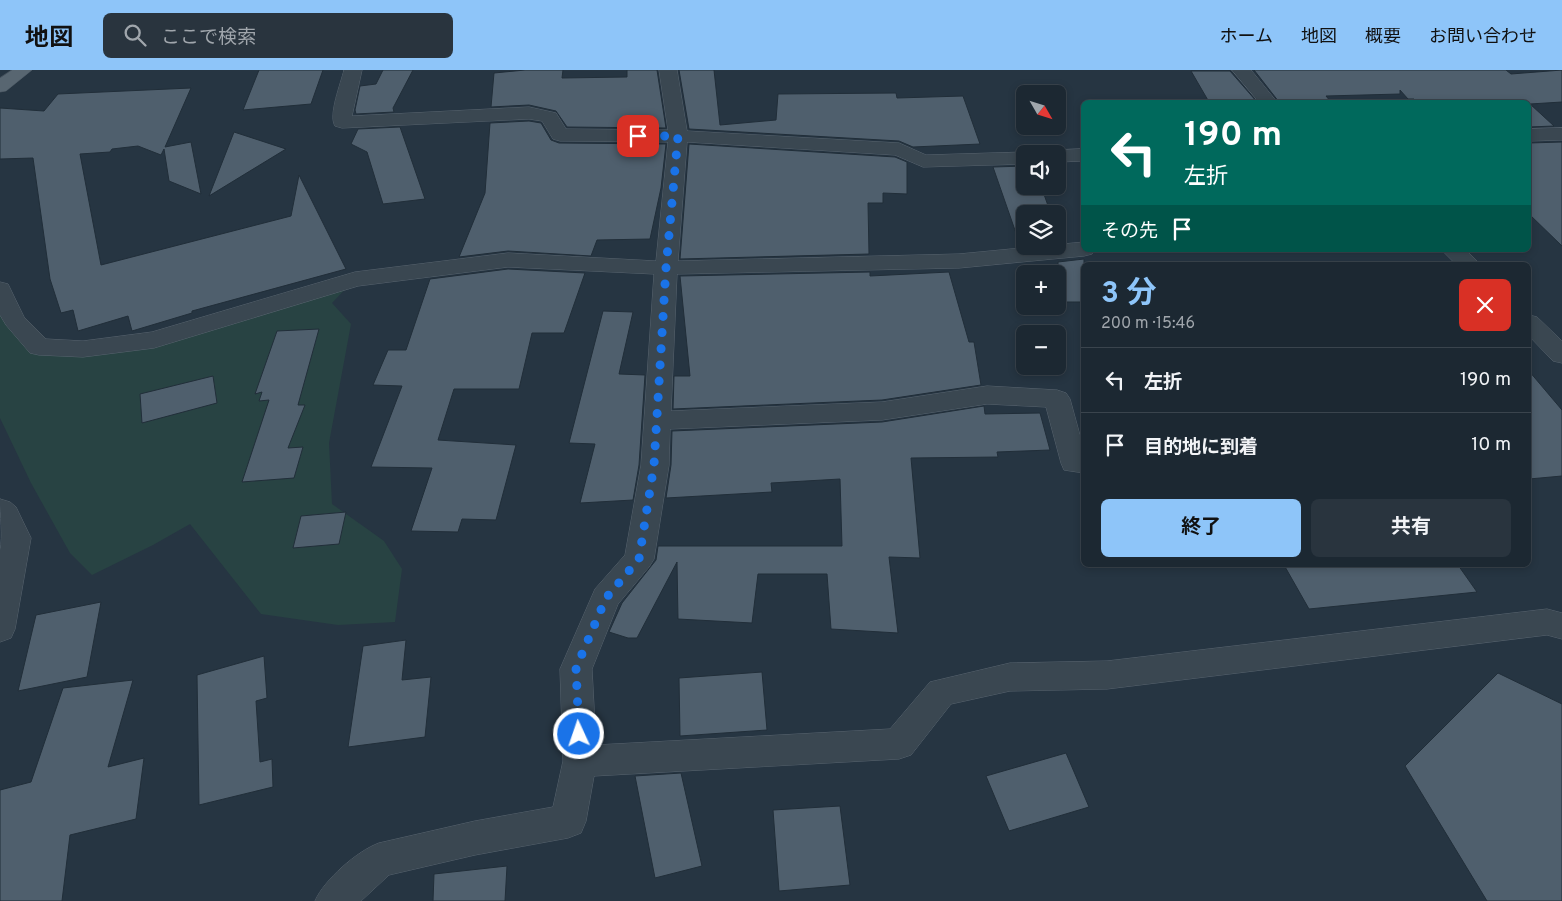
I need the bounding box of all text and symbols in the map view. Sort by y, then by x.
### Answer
search box [103,13,453,58]
icon: search [121,21,149,49]
text: 地図 [25,24,73,54]
text: ここで検索 [161,26,256,50]
text: ホーム [1220,26,1273,49]
text: 地図 [1301,26,1337,49]
text: 概要 [1365,26,1401,49]
text: お問い合わせ [1429,26,1537,49]
north arrow [1016,85,1066,135]
map controls [1016,85,1066,375]
text: 190 m [1184,114,1282,158]
pin [617,115,659,157]
icon: left [1101,120,1166,185]
icon: arrive [624,122,652,150]
button: sound [1016,145,1066,195]
text: 左折 [1184,164,1228,191]
button: layers [1016,205,1066,255]
icon: arrive [1168,215,1196,243]
text: その先 [1101,220,1158,244]
button: + [1016,265,1066,315]
text: 3 分 [1101,276,1157,313]
button: close [1459,279,1511,331]
text: 200 m · 15:46 [1101,314,1195,334]
button: − [1016,325,1066,375]
icon: left [1101,366,1129,394]
text: 190 m [1460,368,1511,392]
text: 左折 [1144,371,1182,395]
icon: arrive [1101,431,1129,459]
text: 10 m [1471,433,1511,457]
text: 目的地に到着 [1144,436,1258,460]
button: 終了 [1101,499,1301,557]
button: 共有 [1311,499,1511,557]
position arrow [552,707,604,759]

